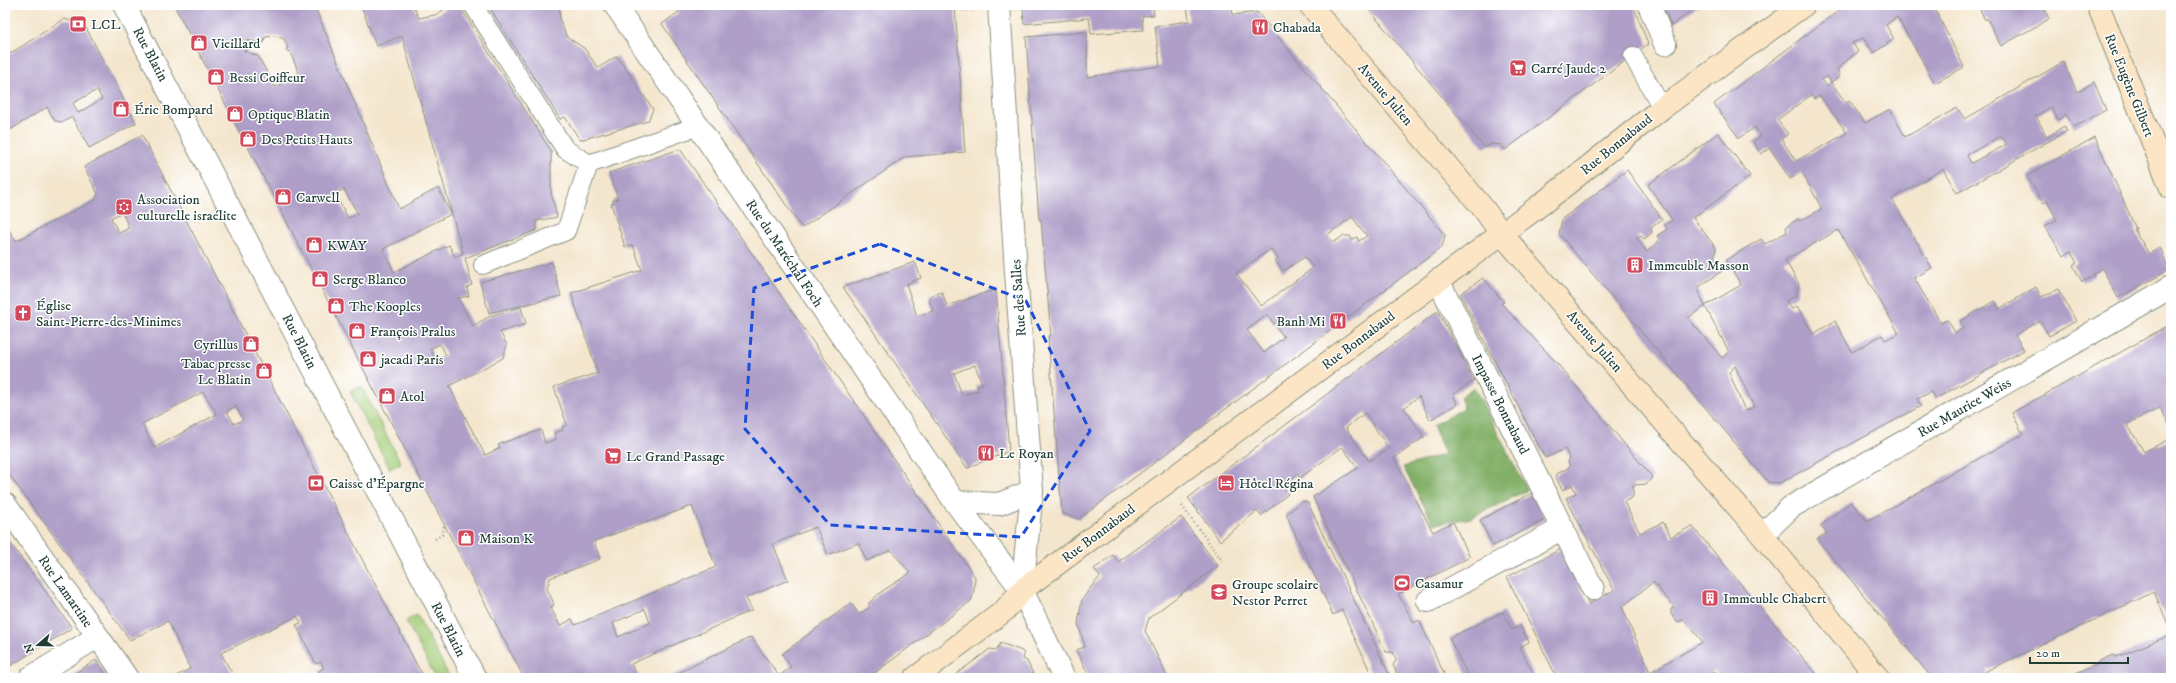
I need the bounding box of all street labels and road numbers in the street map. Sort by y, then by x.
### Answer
street label: Rue Blatin [128,24,172,85]
street label: Rue Eugène Gilbert [2100,31,2158,140]
street label: Avenue Julien [1354,60,1417,130]
street label: Rue Bonnabaud [1577,110,1656,179]
street label: Rue du Maréchal Foch [741,196,827,311]
street label: Rue des Salles [1007,258,1031,337]
street label: Rue Bonnabaud [1318,307,1399,374]
street label: Avenue Julien [1562,307,1627,377]
street label: Rue Blatin [278,311,321,373]
street label: Impasse Bonnabaud [1467,351,1533,458]
street label: Rue Maurice Weiss [1915,374,2015,442]
street label: Rue Bonnabaud [1058,500,1139,567]
street label: Rue Lamartine [34,552,97,631]
street label: Rue Blatin [427,599,470,661]

